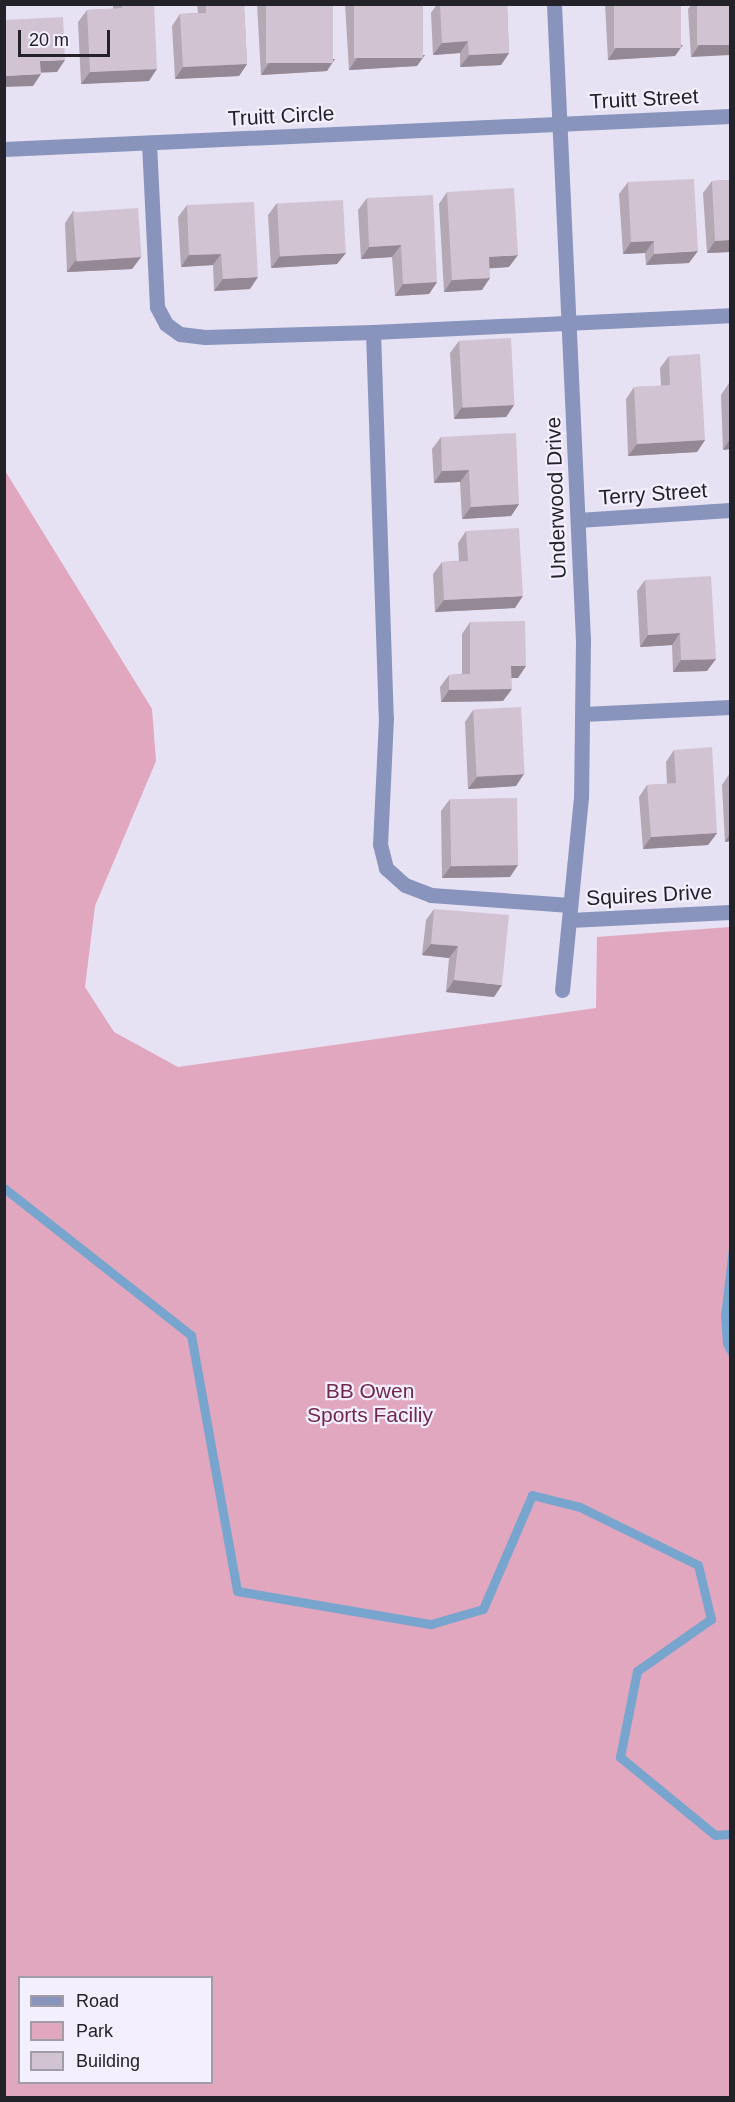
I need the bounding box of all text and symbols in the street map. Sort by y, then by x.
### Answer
scale bar [21,18,112,56]
text: 20 m [29,30,69,50]
street label: Truitt Street [589,84,699,114]
street label: Truitt Circle [227,101,335,131]
street label: Underwood Drive [541,416,571,580]
street label: Terry Street [598,478,708,510]
street label: Squires Drive [585,879,713,911]
park label: BB Owen Sports Faciliy [307,1378,433,1428]
legend [18,1976,213,2084]
text: Road [76,1991,119,2011]
text: Park [76,2021,113,2041]
text: Building [76,2051,140,2071]

